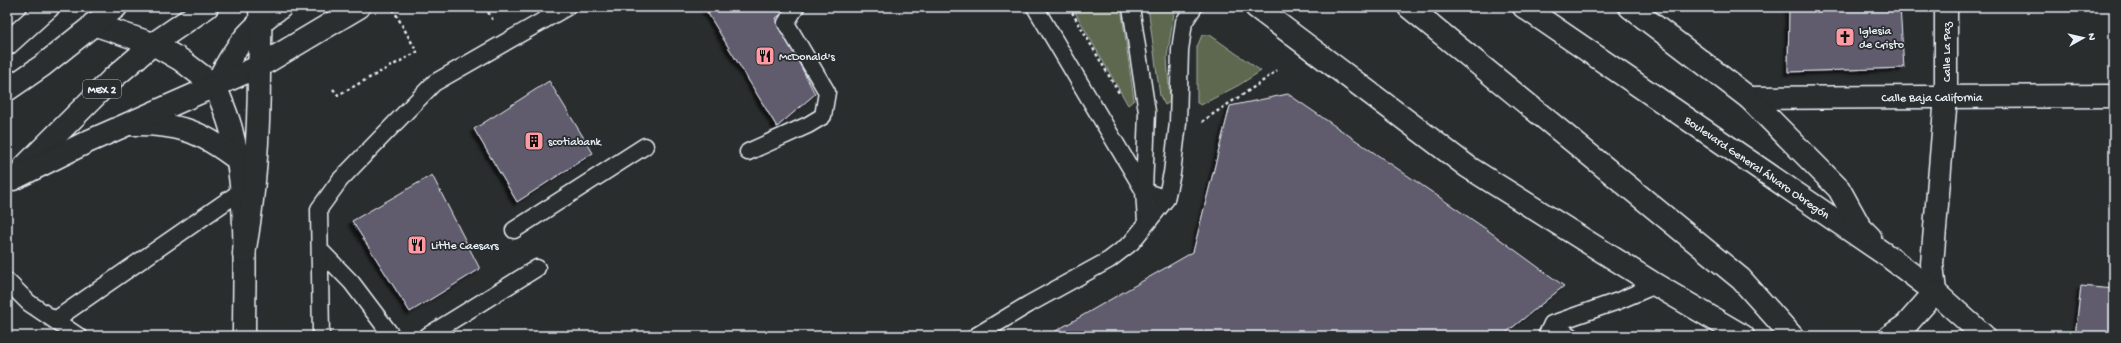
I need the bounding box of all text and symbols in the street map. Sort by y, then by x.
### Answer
north arrow [2063,18,2103,58]
street label: Calle La Paz [1941,21,1955,82]
place label: Iglesia de Cristo [1859,25,1904,53]
church icon: Iglesia de Cristo [1834,26,1856,48]
text: N [2084,32,2097,41]
restaurant icon: McDonald's [754,45,776,67]
place label: McDonald's [779,51,836,65]
road number: MEX 2 [83,80,121,98]
street label: Calle Baja California [1881,92,1983,106]
street label: Boulevard General Álvaro Obregón [1680,113,1832,223]
building icon: scotiabank [523,130,545,152]
place label: scotiabank [548,136,603,150]
restaurant icon: Little Caesars [406,234,428,256]
place label: Little Caesars [431,240,499,254]

